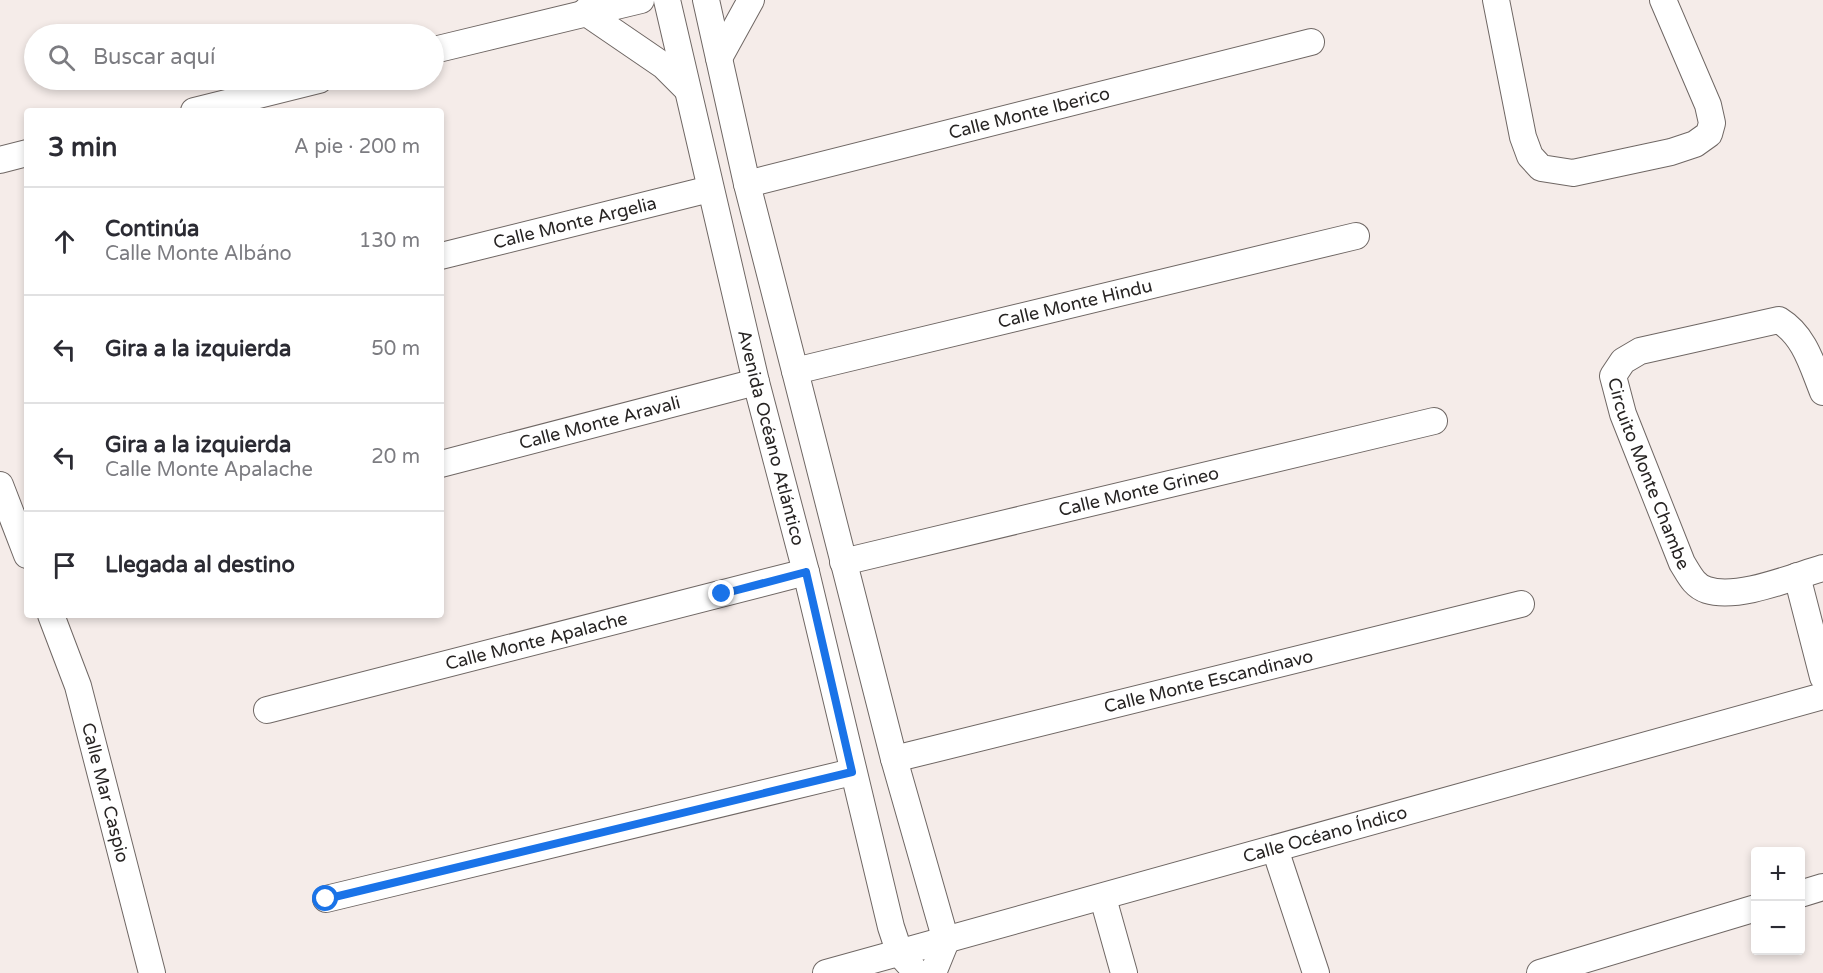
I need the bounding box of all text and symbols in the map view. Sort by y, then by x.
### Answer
search box [24,24,444,90]
icon: search [45,41,78,74]
text: Buscar aquí [93,44,215,70]
street label: Calle Monte Iberico [946,82,1112,144]
text: 3 min [48,132,117,163]
text: A pie · 200 m [294,135,420,159]
street label: Calle Monte Argelia [491,192,659,254]
text: Continúa [105,216,199,242]
icon: ahead [48,225,81,258]
text: 130 m [359,229,420,253]
text: Calle Monte Albáno [105,242,292,266]
street label: Calle Monte Hindu [996,274,1154,333]
street label: Avenida Océano Atlántico [733,328,810,548]
icon: left [48,333,81,366]
text: Gira a la izquierda [105,336,291,362]
text: 50 m [371,337,420,361]
street label: Circuito Monte Chambe [1603,375,1694,574]
street label: Calle Monte Aravali [517,391,683,454]
text: Gira a la izquierda [105,432,291,458]
icon: left [48,441,81,474]
text: 20 m [371,445,420,469]
text: Calle Monte Apalache [105,458,313,482]
street label: Calle Monte Grineo [1056,462,1221,521]
icon: arrive [48,549,81,582]
text: Llegada al destino [105,552,295,578]
route end [708,580,734,606]
street label: Calle Monte Apalache [443,607,630,675]
street label: Calle Monte Escandinavo [1102,645,1316,718]
street label: Calle Mar Caspio [77,720,134,865]
street label: Calle Océano Índico [1240,801,1410,868]
map controls [1751,847,1805,955]
button: + [1751,847,1805,901]
route start [312,885,338,911]
button: − [1751,901,1805,955]

